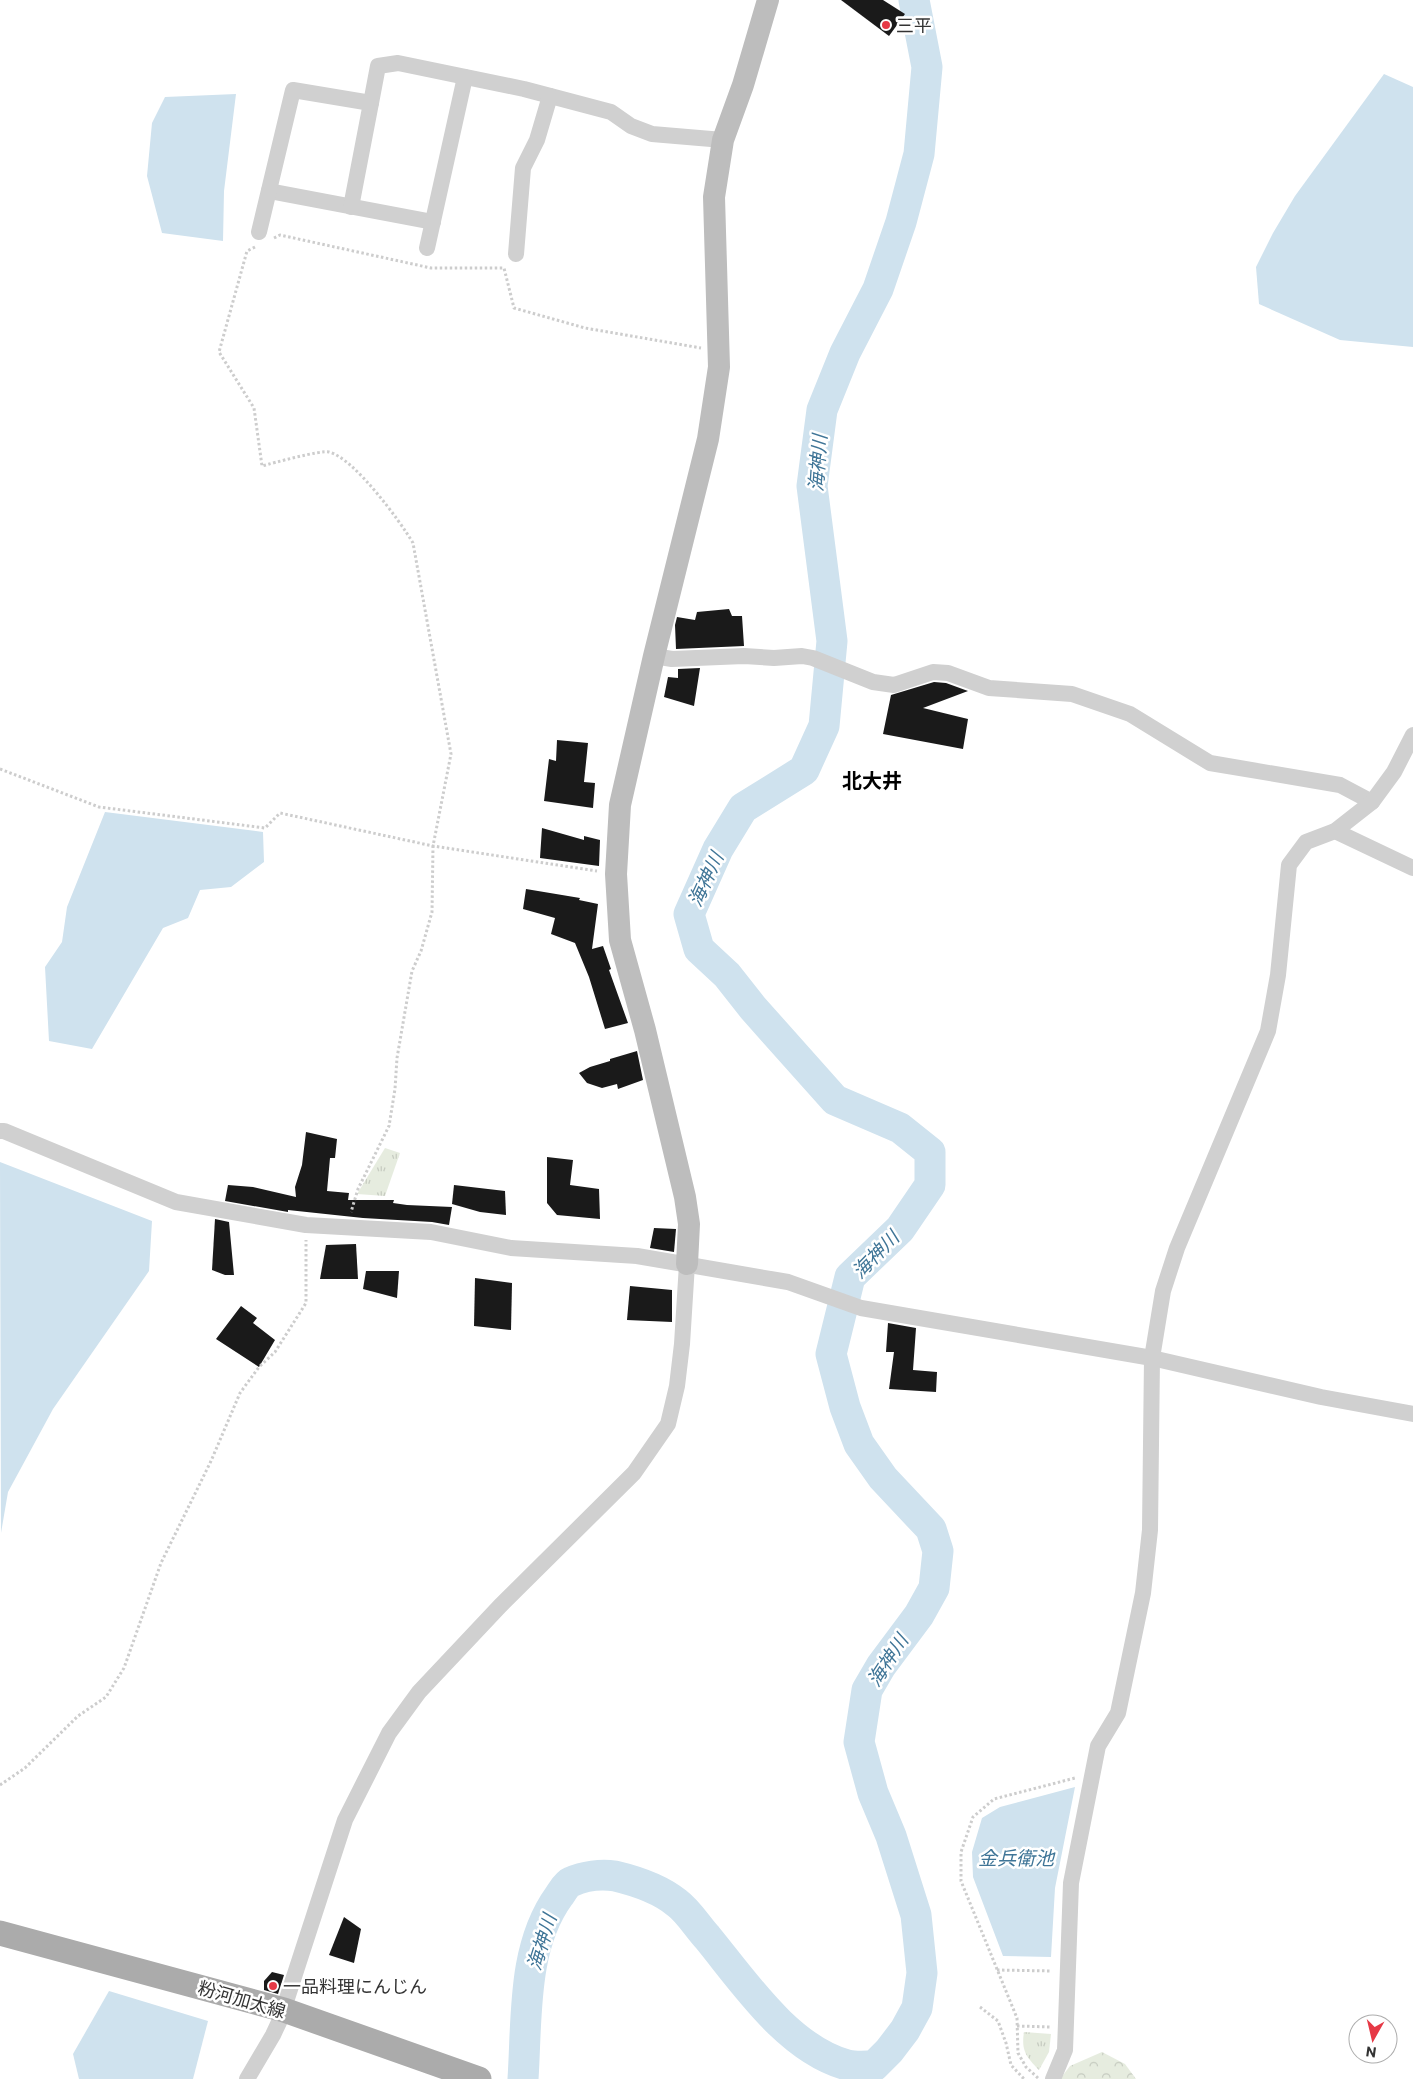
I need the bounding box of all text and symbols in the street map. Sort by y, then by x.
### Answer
place label: 三平 [896,14,932,36]
marker: 三平 [880,19,892,31]
water label: 海神川 [804,432,831,492]
district label: 北大井 [842,768,902,792]
water label: 海神川 [683,847,728,910]
water label: 海神川 [847,1224,904,1282]
water label: 海神川 [862,1628,913,1690]
water label: 金兵衛池 [978,1846,1056,1869]
water label: 海神川 [522,1909,561,1973]
place label: 一品料理にんじん [283,1975,427,1997]
street label: 粉河加太線 [196,1976,288,2022]
marker: 一品料理にんじん [267,1980,279,1992]
north arrow [1348,2014,1398,2064]
text: N [1365,2043,1378,2062]

